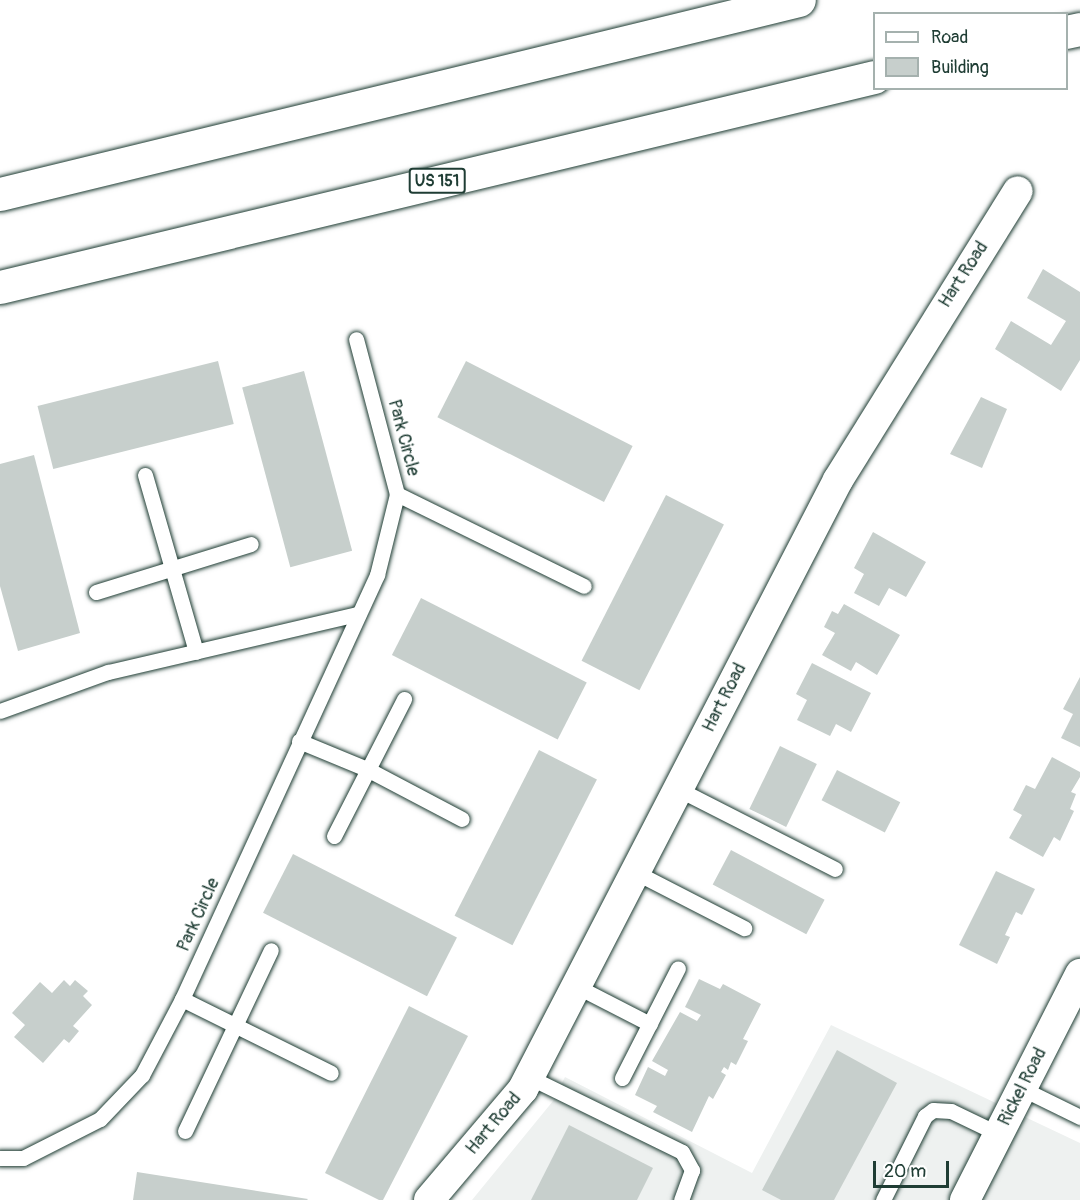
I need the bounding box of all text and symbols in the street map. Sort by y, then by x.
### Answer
legend [873,12,1068,90]
text: Road [931,26,968,49]
text: Building [931,56,989,79]
road number: US 151 [408,168,466,194]
street label: Hart Road [935,238,993,312]
street label: Park Circle [382,397,424,479]
street label: Hart Road [698,660,752,736]
street label: Park Circle [173,875,225,955]
street label: Rickel Road [994,1044,1052,1130]
street label: Hart Road [462,1088,526,1160]
scale bar [876,1149,952,1187]
text: 20 m [884,1160,926,1183]

